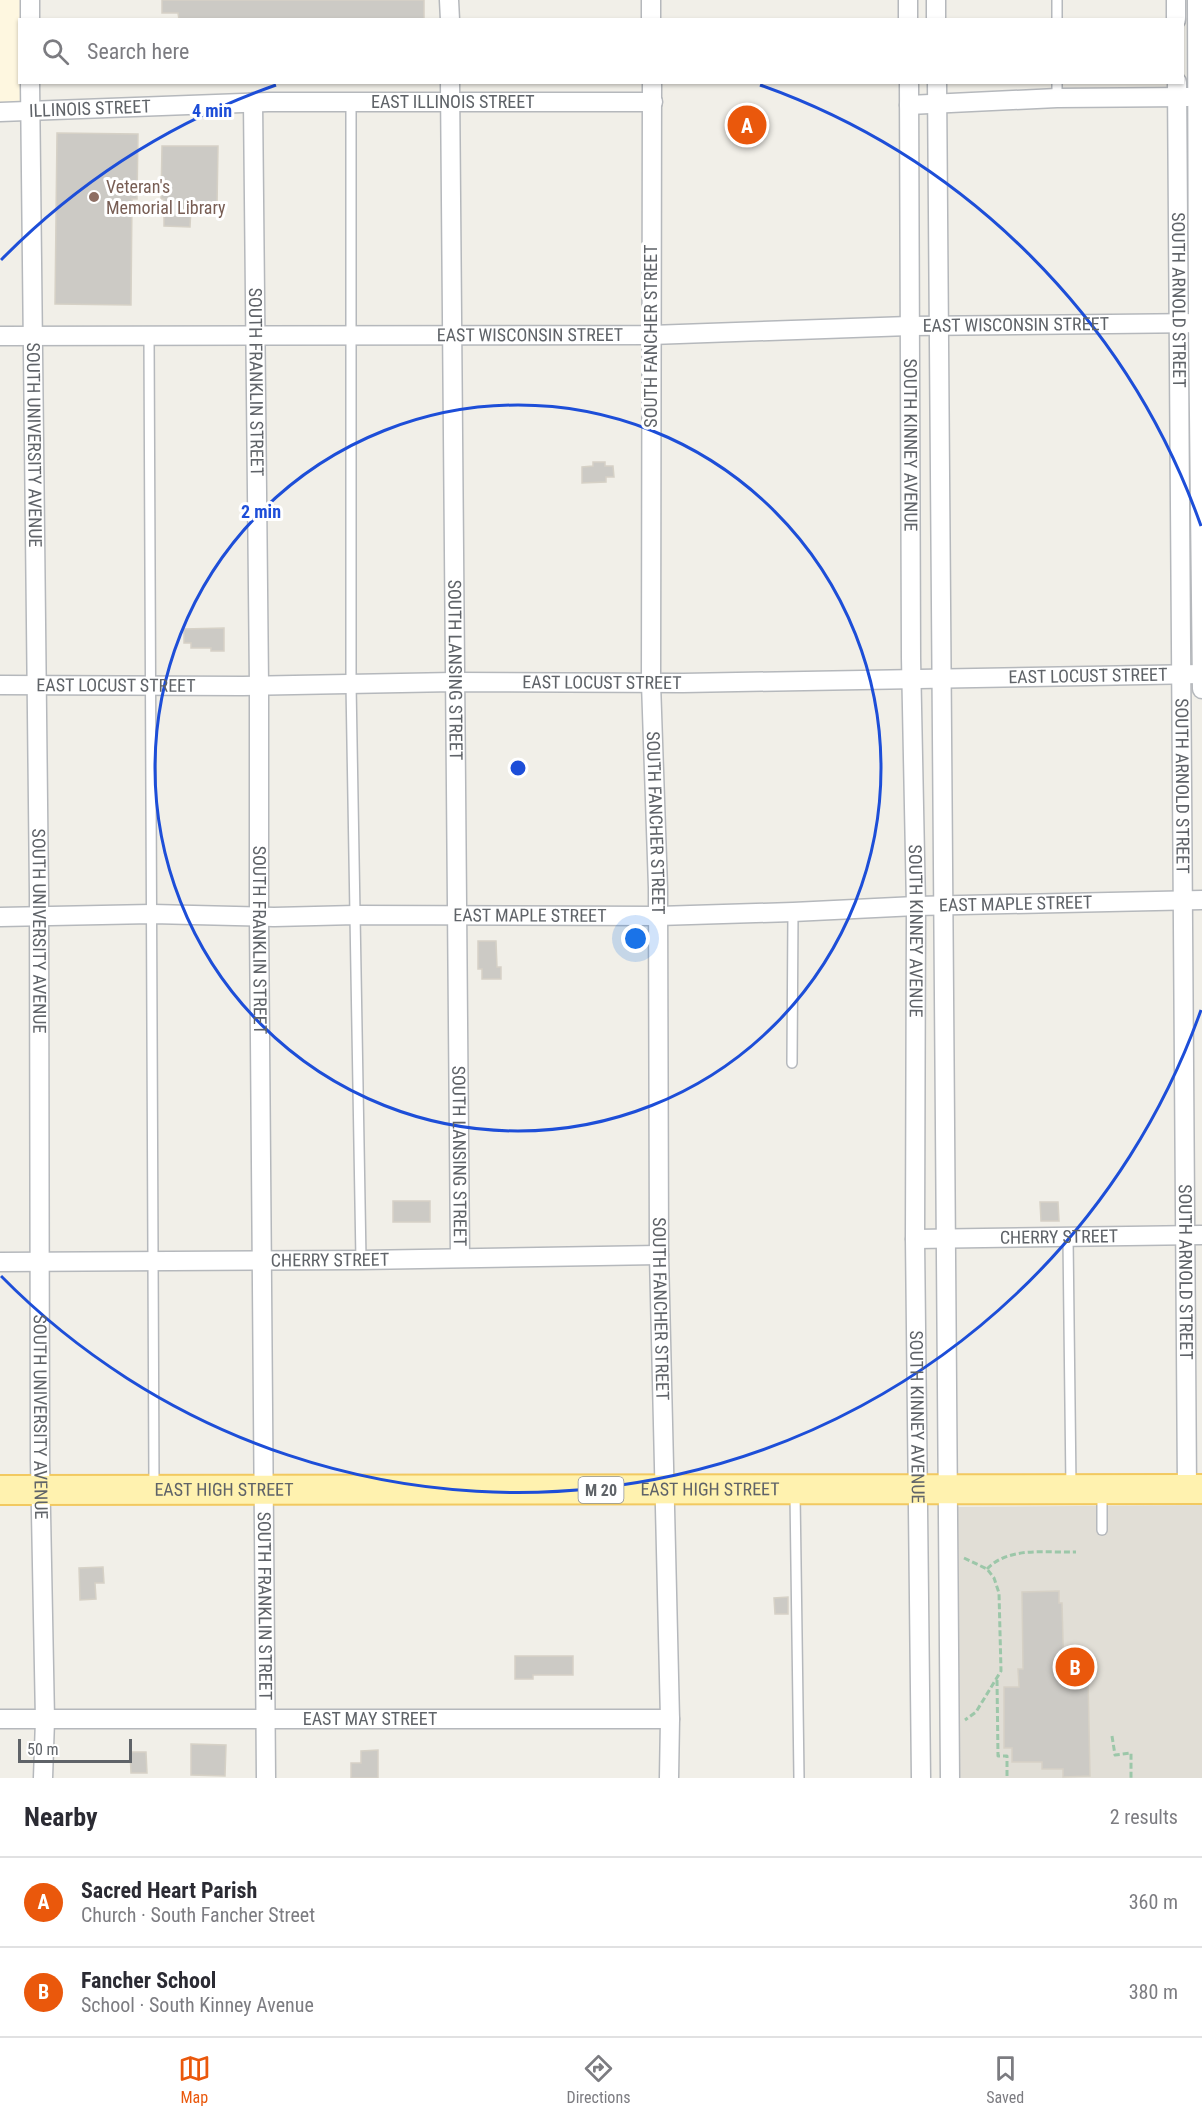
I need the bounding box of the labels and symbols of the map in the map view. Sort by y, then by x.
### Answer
street label: EAST ILLINOIS STREET [371,91,535,112]
street label: ILLINOIS STREET [29,95,151,121]
text: 4 min [192,100,232,121]
pin: A [728,102,766,148]
place label: Veteran's Memorial Library [106,176,226,218]
marker: Veteran's Memorial Library [87,190,101,204]
street label: SOUTH ARNOLD STREET [1168,212,1190,388]
street label: SOUTH FANCHER STREET [640,244,661,428]
street label: SOUTH FRANKLIN STREET [245,288,268,476]
street label: EAST WISCONSIN STREET [922,313,1109,336]
street label: EAST WISCONSIN STREET [437,324,623,345]
street label: SOUTH UNIVERSITY AVENUE [23,342,46,548]
street label: SOUTH KINNEY AVENUE [900,358,922,532]
text: 2 min [241,501,281,522]
street label: SOUTH LANSING STREET [444,580,467,760]
street label: EAST LOCUST STREET [1008,664,1168,687]
street label: EAST LOCUST STREET [522,671,682,693]
street label: EAST LOCUST STREET [36,674,196,696]
street label: SOUTH ARNOLD STREET [1171,698,1194,874]
street label: SOUTH FANCHER STREET [643,731,669,915]
centre of rings [508,758,528,778]
street label: SOUTH UNIVERSITY AVENUE [28,828,50,1033]
street label: SOUTH KINNEY AVENUE [905,844,927,1018]
street label: SOUTH FRANKLIN STREET [249,846,271,1034]
street label: EAST MAPLE STREET [939,891,1093,916]
street label: EAST MAPLE STREET [453,904,607,926]
your location [621,924,650,953]
street label: SOUTH LANSING STREET [448,1065,471,1246]
street label: SOUTH ARNOLD STREET [1175,1184,1197,1360]
street label: SOUTH FANCHER STREET [649,1217,673,1401]
street label: CHERRY STREET [1000,1225,1118,1248]
street label: CHERRY STREET [271,1249,389,1270]
street label: SOUTH UNIVERSITY AVENUE [30,1314,52,1520]
street label: SOUTH KINNEY AVENUE [906,1330,929,1504]
road number: M 20 [578,1477,624,1503]
street label: EAST HIGH STREET [640,1478,780,1499]
street label: EAST HIGH STREET [154,1479,294,1500]
street label: SOUTH FRANKLIN STREET [254,1512,276,1700]
pin: B [1056,1644,1094,1690]
street label: EAST MAY STREET [303,1708,437,1729]
scale bar [18,1736,132,1764]

